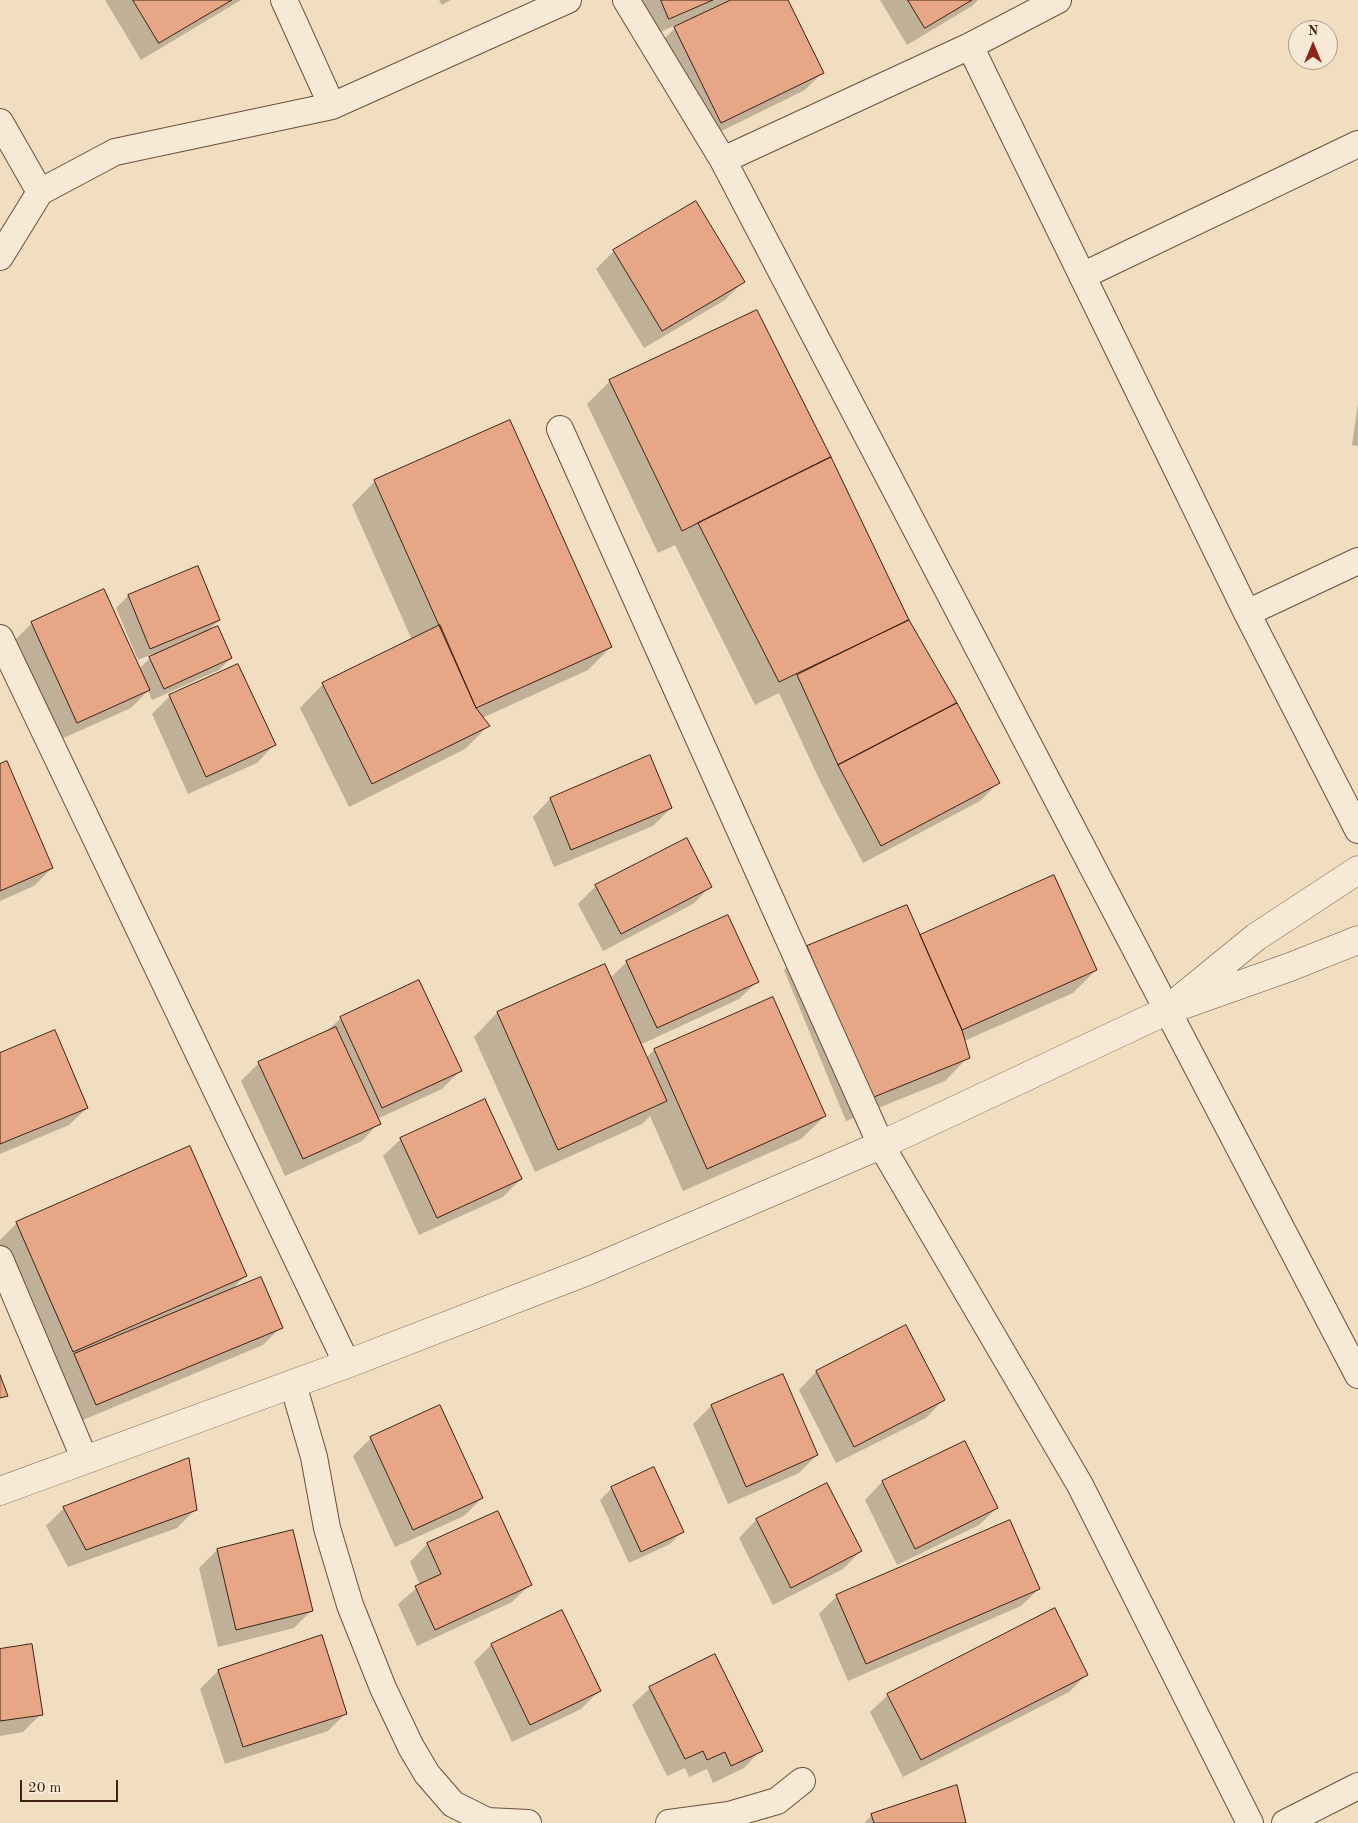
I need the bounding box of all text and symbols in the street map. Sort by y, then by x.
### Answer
north arrow [1288,20,1338,70]
text: N [1308,24,1318,38]
scale bar [22,1770,120,1802]
text: 20 m [28,1781,62,1796]

